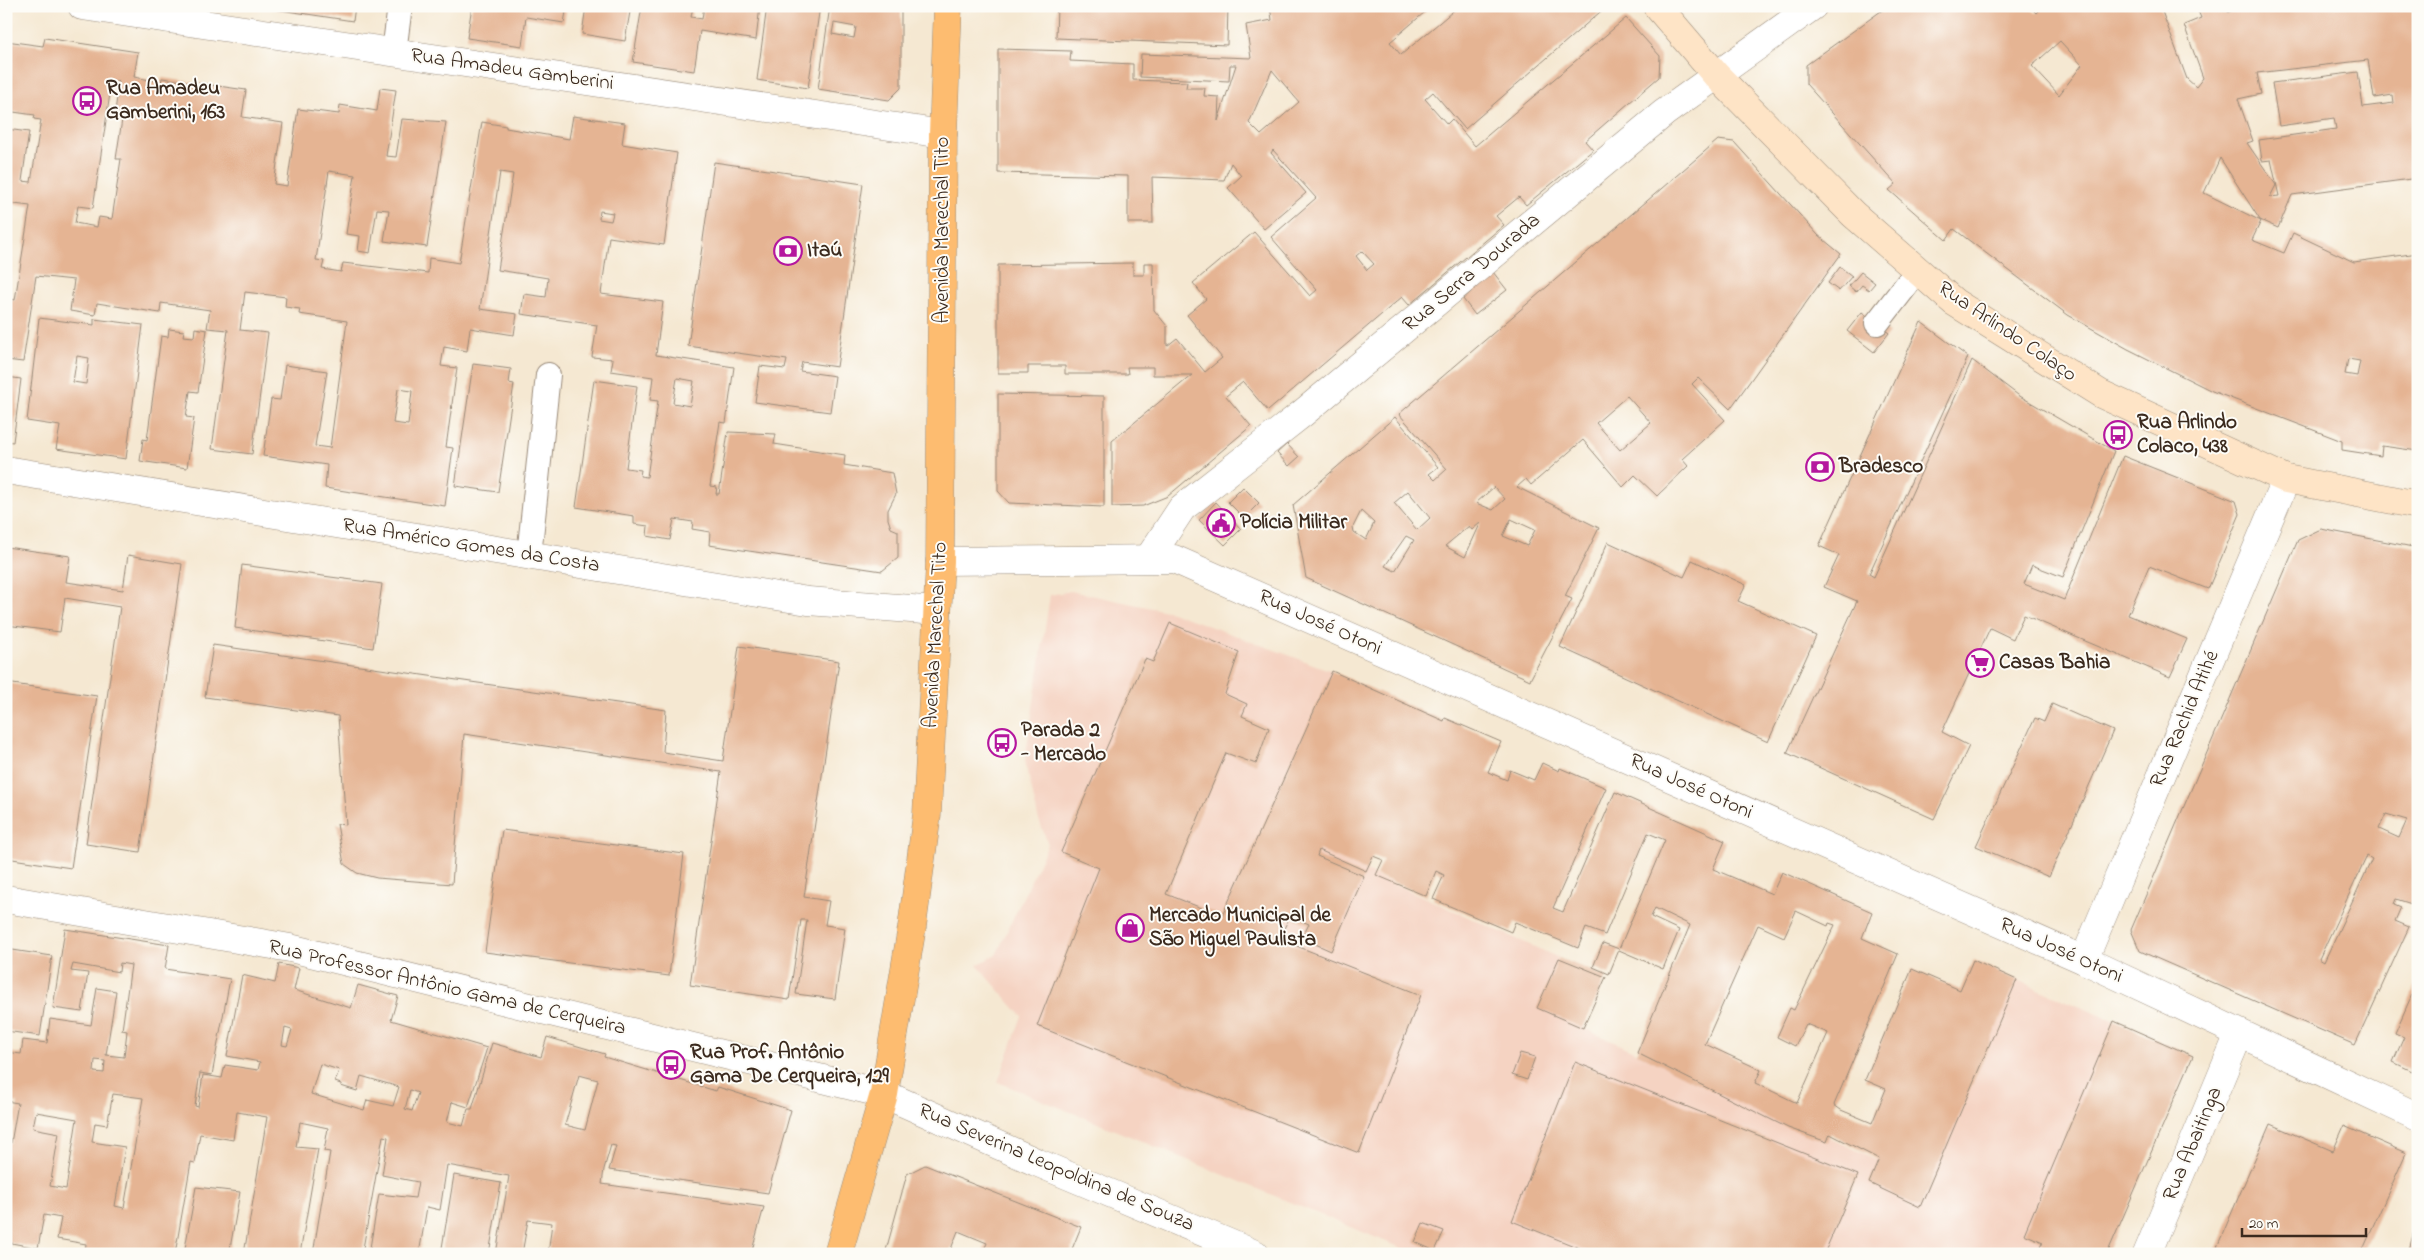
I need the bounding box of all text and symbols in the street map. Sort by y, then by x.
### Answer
street label: Rua Amadeu Gamberini [408,41,616,99]
place label: Rua Amadeu Gamberini, 163 [106,74,226,128]
bus stop icon: Rua Amadeu Gamberini, 163 [72,86,102,116]
street label: Avenida Marechal Tito [928,137,958,323]
street label: Rua Serra Dourada [1397,206,1547,340]
bank icon: Itaú [773,236,803,266]
place label: Itaú [807,236,842,266]
street label: Rua Arlindo Colaço [1931,274,2083,390]
place label: Rua Arlindo Colaco, 438 [2137,408,2237,462]
bus stop icon: Rua Arlindo Colaco, 438 [2103,420,2133,450]
bank icon: Bradesco [1805,452,1835,482]
place label: Bradesco [1838,452,1923,482]
public building icon: Polícia Militar [1206,508,1236,538]
place label: Polícia Militar [1240,508,1347,538]
street label: Rua Américo Gomes da Costa [340,511,602,581]
street label: Avenida Marechal Tito [916,541,956,729]
street label: Rua José Otoni [1253,582,1387,664]
street label: Rua Rachid Atihé [2143,645,2228,792]
supermarket icon: Casas Bahia [1965,648,1995,678]
place label: Casas Bahia [1999,648,2110,678]
place label: Parada 2 - Mercado [1020,716,1106,770]
bus stop icon: Parada 2 - Mercado [987,728,1017,758]
street label: Rua José Otoni [1624,746,1758,828]
place label: Mercado Municipal de São Miguel Paulista [1149,901,1332,957]
street label: Rua José Otoni [1994,910,2128,992]
shop icon: Mercado Municipal de São Miguel Paulista [1115,913,1145,943]
street label: Rua Professor Antônio Gama de Cerqueira [265,932,629,1044]
place label: Rua Prof. Antônio Gama De Cerqueira, 129 [690,1038,890,1092]
bus stop icon: Rua Prof. Antônio Gama De Cerqueira, 129 [656,1050,686,1080]
street label: Rua Abaitinga [2155,1082,2232,1206]
street label: Rua Severina Leopoldina de Souza [913,1096,1199,1240]
scale bar [2242,1205,2365,1237]
text: 20 m [2249,1213,2279,1235]

